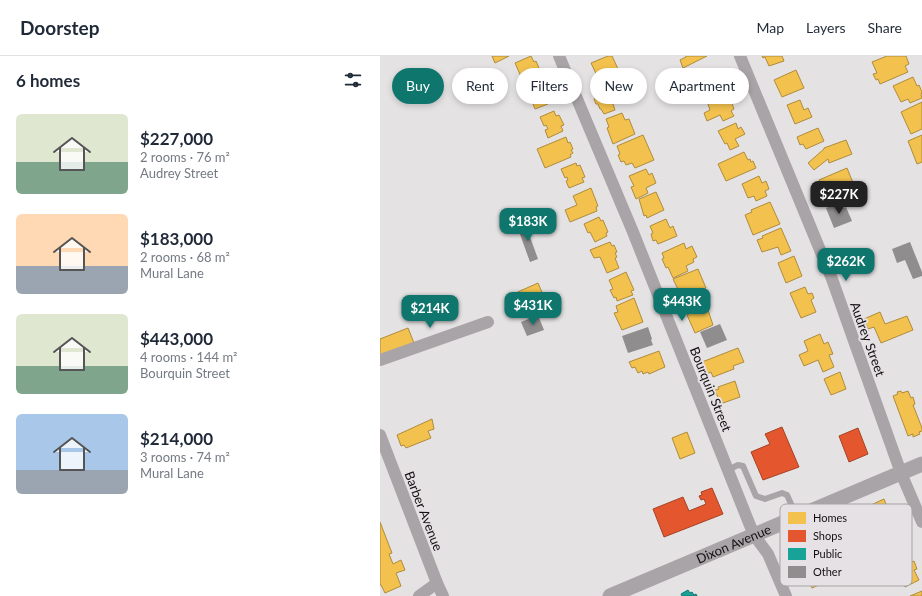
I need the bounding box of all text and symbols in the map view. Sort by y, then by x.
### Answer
text: Doorstep [20,16,100,39]
text: Map [756,19,784,36]
text: Layers [806,19,846,36]
text: Share [868,19,902,36]
chip: Buy [392,68,444,104]
chip: Rent [452,68,508,104]
chip: Filters [516,68,582,104]
chip: New [590,68,647,104]
chip: Apartment [655,68,749,104]
icon: filters [342,69,364,91]
text: 6 homes [16,70,80,91]
text: $227,000 [140,128,213,149]
icon: home [48,130,96,178]
text: 2 rooms · 76 m² [140,149,230,165]
text: Audrey Street [140,165,218,181]
pin: $227K [811,181,867,215]
text: $227K [819,186,859,202]
pin: $183K [500,208,556,242]
text: $183K [508,213,548,229]
text: $183,000 [140,228,213,249]
icon: home [48,230,96,278]
pin: $262K [818,248,874,282]
text: 2 rooms · 68 m² [140,249,230,265]
text: $262K [826,253,866,269]
text: Mural Lane [140,265,204,281]
pin: $443K [654,288,710,322]
pin: $431K [505,292,561,326]
text: $443K [662,293,702,309]
pin: $214K [402,295,458,329]
text: $431K [513,297,553,313]
street label: Audrey Street [847,299,889,379]
text: $214K [410,300,450,316]
text: $443,000 [140,328,213,349]
icon: home [48,330,96,378]
street label: Bourquin Street [687,344,735,434]
text: 4 rooms · 144 m² [140,349,237,365]
text: Bourquin Street [140,365,230,381]
text: $214,000 [140,428,213,449]
icon: home [48,430,96,478]
text: 3 rooms · 74 m² [140,449,230,465]
text: Mural Lane [140,465,204,481]
street label: Barber Avenue [401,469,447,553]
legend [780,504,912,586]
text: Homes [813,511,847,524]
street label: Dixon Avenue [694,521,773,567]
text: Shops [813,529,842,542]
text: Public [813,547,842,560]
text: Other [813,565,842,578]

